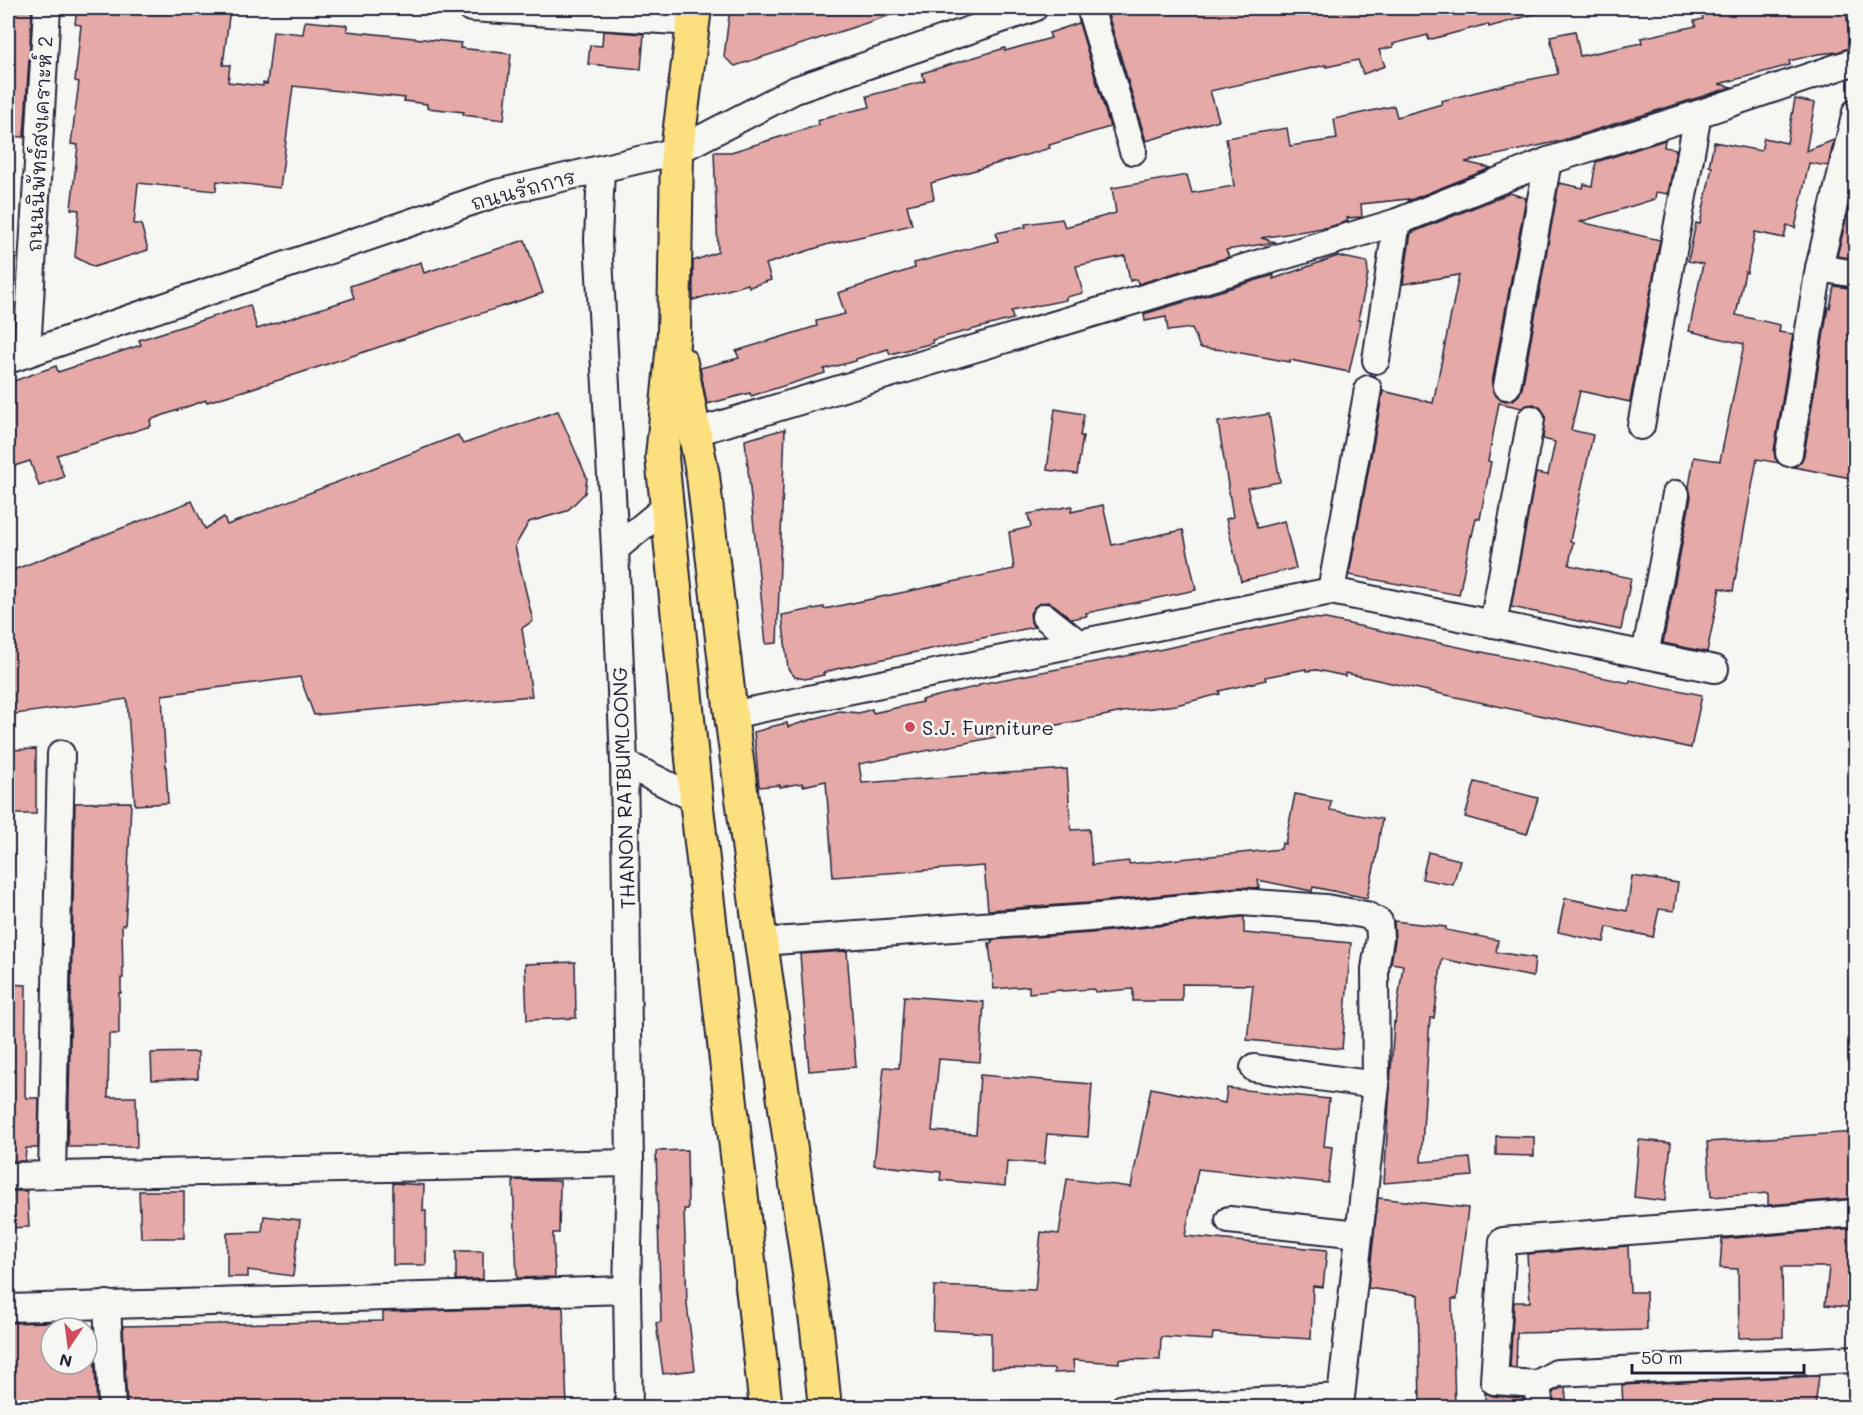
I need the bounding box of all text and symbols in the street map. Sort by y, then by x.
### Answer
street label: ถนนนิพัทธ์สงเคราะห์ 2 [20,35,58,253]
street label: ถนนรัถการ [468,162,578,216]
street label: THANON RATBUMLOONG [606,666,640,910]
place label: S.J. Furniture [922,714,1054,740]
marker: S.J. Furniture [903,720,917,734]
north arrow [39,1316,99,1376]
scale bar [1632,1337,1804,1375]
text: 50 m [1641,1345,1683,1369]
text: N [57,1350,74,1373]

